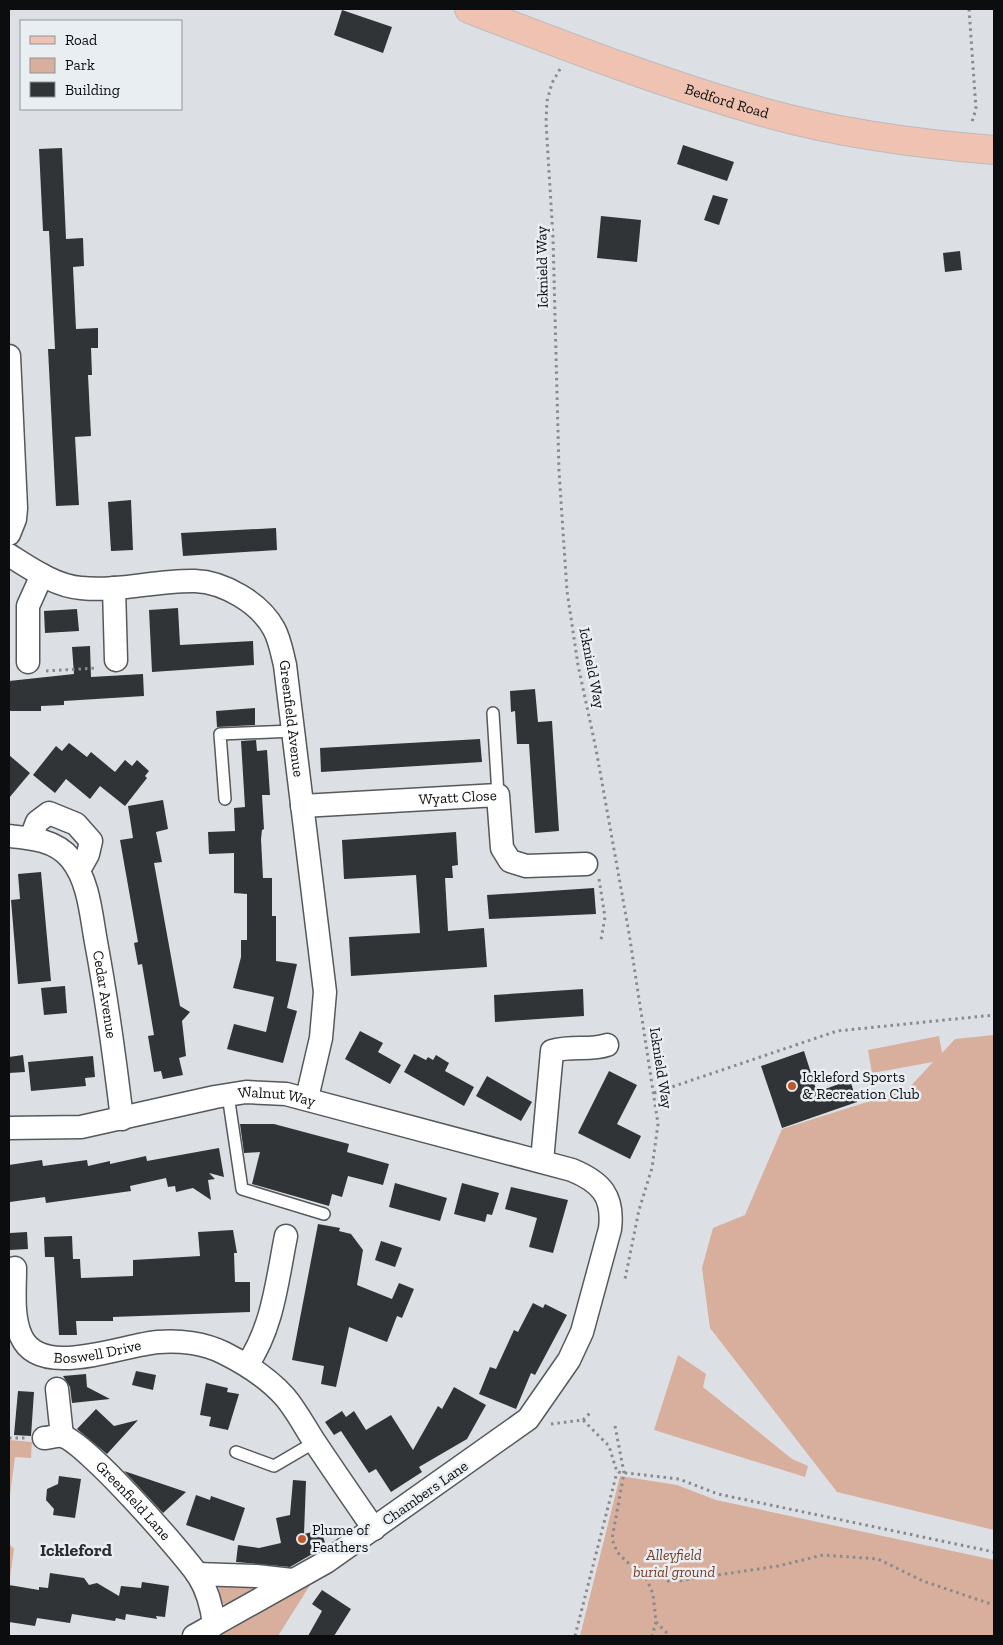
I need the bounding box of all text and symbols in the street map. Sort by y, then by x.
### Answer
legend [20,20,182,110]
text: Road [65,31,98,49]
text: Park [65,56,95,74]
street label: Bedford Road [683,80,772,123]
text: Building [65,81,120,99]
street label: Icknield Way [532,225,552,308]
street label: Icknield Way [575,626,609,710]
street label: Greenfield Avenue [275,659,308,778]
street label: Wyatt Close [418,786,497,808]
street label: Cedar Avenue [89,949,121,1040]
street label: Icknield Way [646,1026,676,1110]
place label: Ickleford Sports & Recreation Club [802,1068,920,1103]
marker: Ickleford Sports & Recreation Club [786,1080,798,1092]
street label: Walnut Way [237,1082,318,1111]
street label: Boswell Drive [53,1336,143,1367]
street label: Greenfield Lane [92,1457,175,1544]
street label: Chambers Lane [379,1457,471,1529]
place label: Plume of Feathers [312,1521,370,1556]
marker: Plume of Feathers [296,1533,308,1545]
district label: Ickleford [40,1539,113,1561]
park label: Alleyfield burial ground [633,1546,715,1581]

